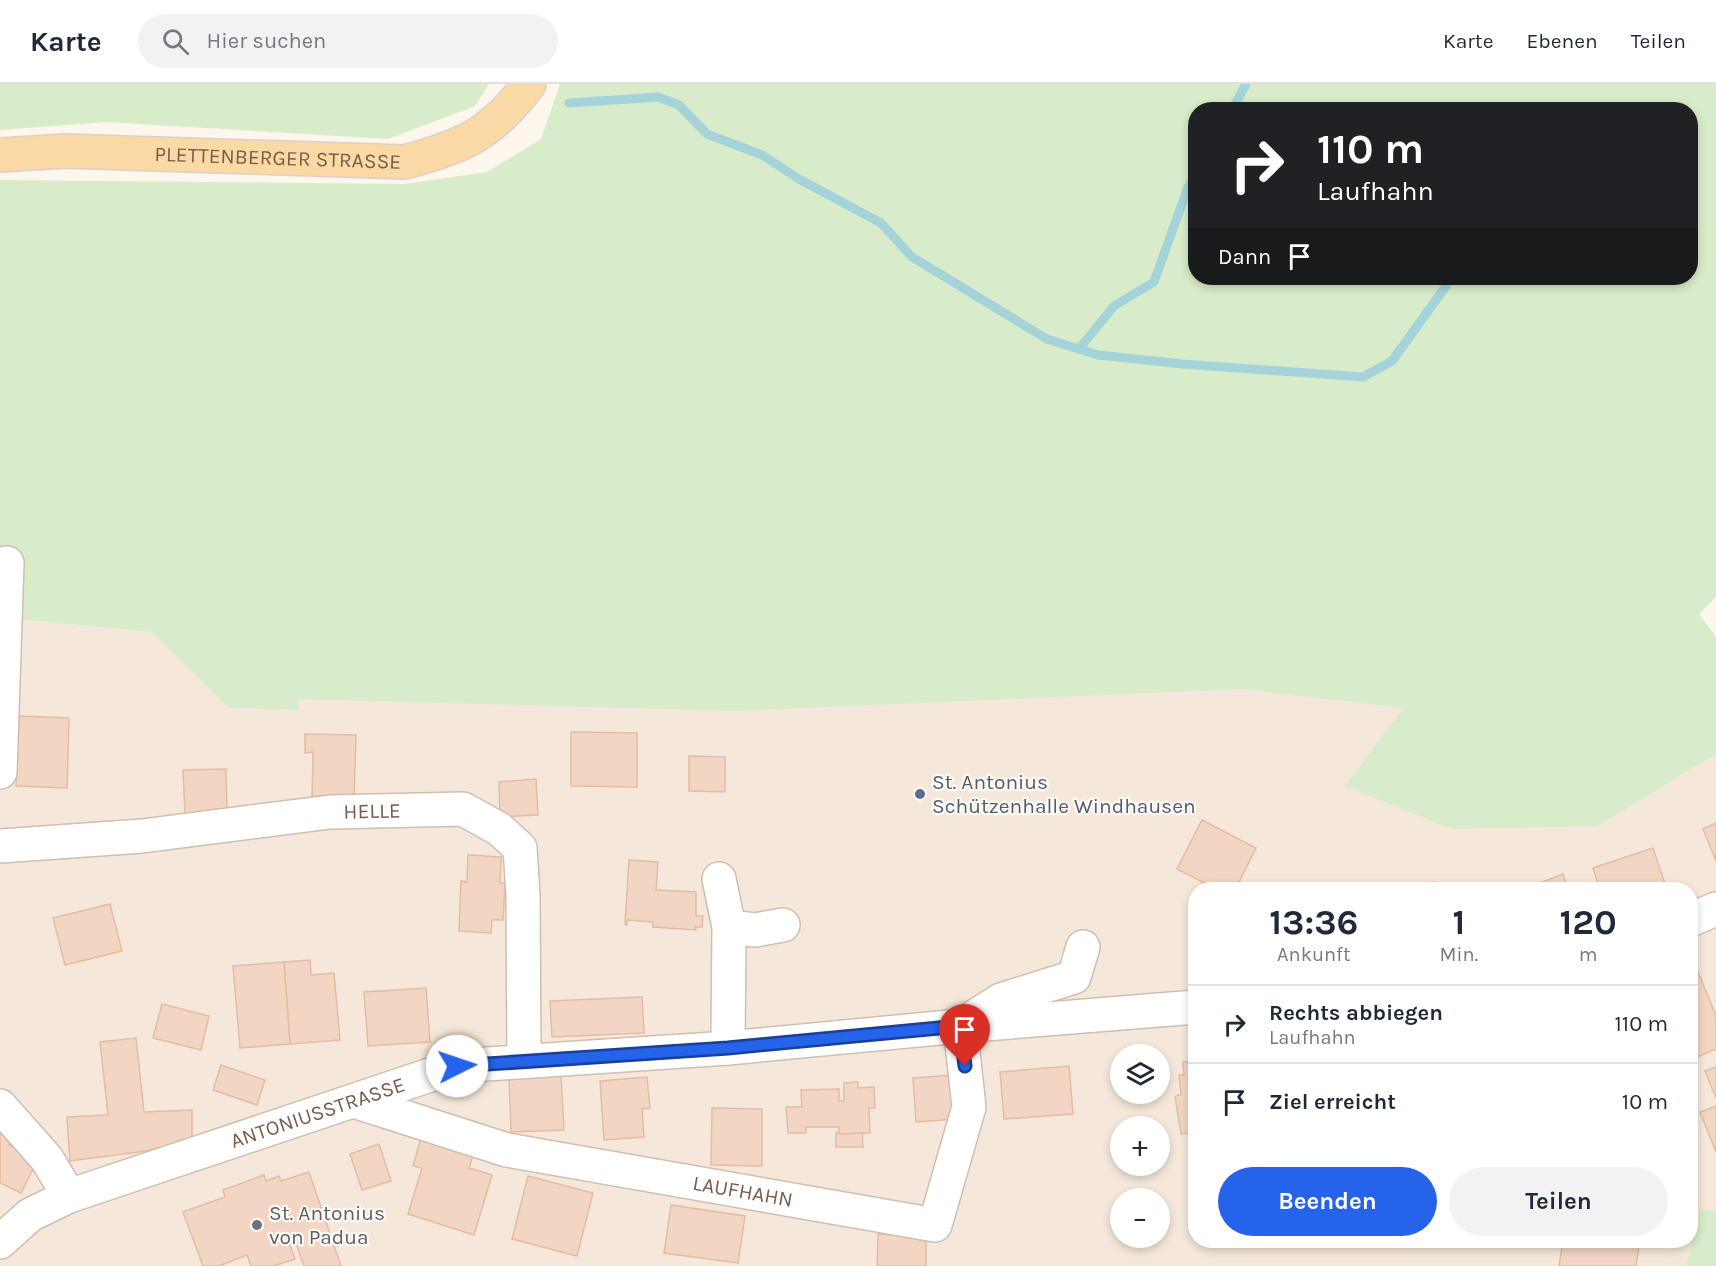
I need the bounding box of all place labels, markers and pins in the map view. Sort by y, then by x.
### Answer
place label: St. Antonius Schützenhalle Windhausen [932,770,1196,818]
marker: St. Antonius Schützenhalle Windhausen [913,787,927,801]
pin [939,1004,990,1066]
place label: St. Antonius von Padua [269,1201,385,1249]
marker: St. Antonius von Padua [250,1218,264,1232]

